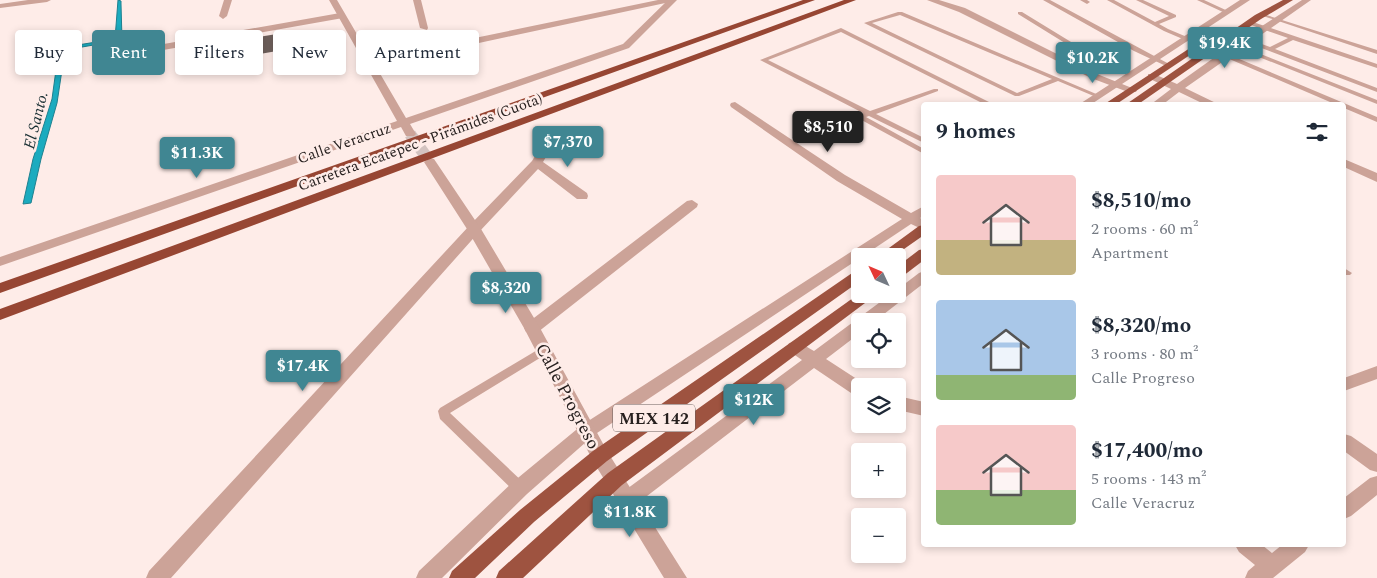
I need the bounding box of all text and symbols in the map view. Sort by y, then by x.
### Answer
pin: $19.4K [1184,27,1266,69]
chip: Buy [15,30,82,75]
chip: Rent [92,30,165,75]
chip: Filters [175,30,263,75]
chip: New [273,30,346,75]
chip: Apartment [356,30,479,75]
text: $19.4K [1199,31,1251,55]
pin: $10.2K [1052,42,1134,84]
text: $10.2K [1067,46,1119,70]
street label: Carretera Ecatepec - Pirámides (Cuota) [295,87,546,198]
water label: El Santo. [17,89,55,152]
pin: $8,510 [787,110,869,153]
text: $8,510 [803,115,853,139]
text: 9 homes [936,116,1016,148]
street label: Calle Veracruz [294,117,394,170]
icon: filters [1303,118,1331,146]
pin: $7,370 [527,126,609,168]
text: $7,370 [543,130,593,154]
pin: $11.3K [156,136,238,179]
text: $11.3K [171,141,223,165]
text: $8,510/mo [1091,185,1191,217]
icon: home [976,195,1036,255]
text: 2 rooms · 60 m² [1091,217,1198,241]
text: Apartment [1091,241,1169,265]
north arrow [851,248,906,302]
map controls [851,248,906,563]
pin: $8,320 [465,272,547,314]
text: $8,320 [481,276,531,300]
text: $8,320/mo [1091,310,1191,342]
button: locate [851,313,906,368]
icon: home [976,320,1036,380]
street label: Calle Progreso [528,338,607,454]
text: 3 rooms · 80 m² [1091,342,1198,366]
pin: $17.4K [262,350,344,392]
text: $17.4K [277,354,329,378]
text: Calle Progreso [1091,366,1195,390]
button: layers [851,378,906,433]
pin: $12K [724,384,784,426]
text: $12K [734,388,774,412]
road number: MEX 142 [613,404,695,432]
text: $17,400/mo [1091,435,1203,467]
button: + [851,443,906,498]
icon: home [976,445,1036,505]
text: 5 rooms · 143 m² [1091,467,1206,491]
text: Calle Veracruz [1091,491,1195,515]
pin: $11.8K [589,496,671,538]
text: $11.8K [604,500,656,524]
button: − [851,508,906,563]

